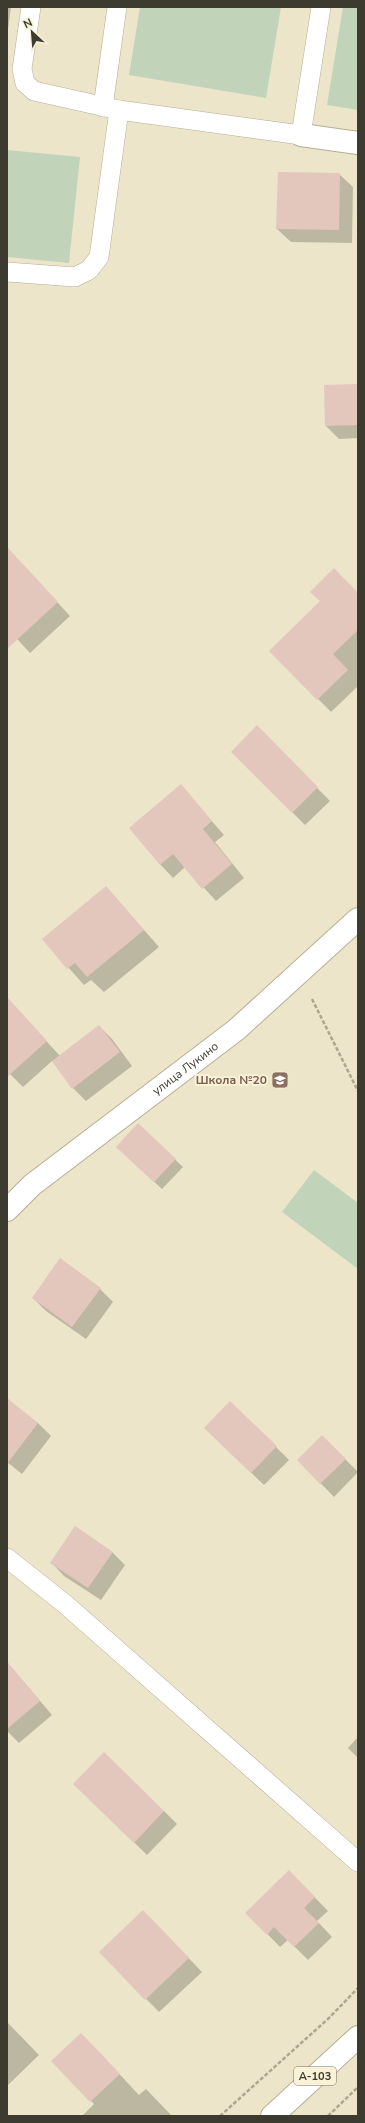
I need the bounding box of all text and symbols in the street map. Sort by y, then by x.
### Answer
north arrow [12,12,52,52]
text: N [21,15,35,32]
street label: улица Лукино [149,1038,222,1099]
school or university icon: Школа №20 [270,1070,290,1090]
place label: Школа №20 [196,1072,267,1088]
road number: А-103 [294,2067,336,2085]

